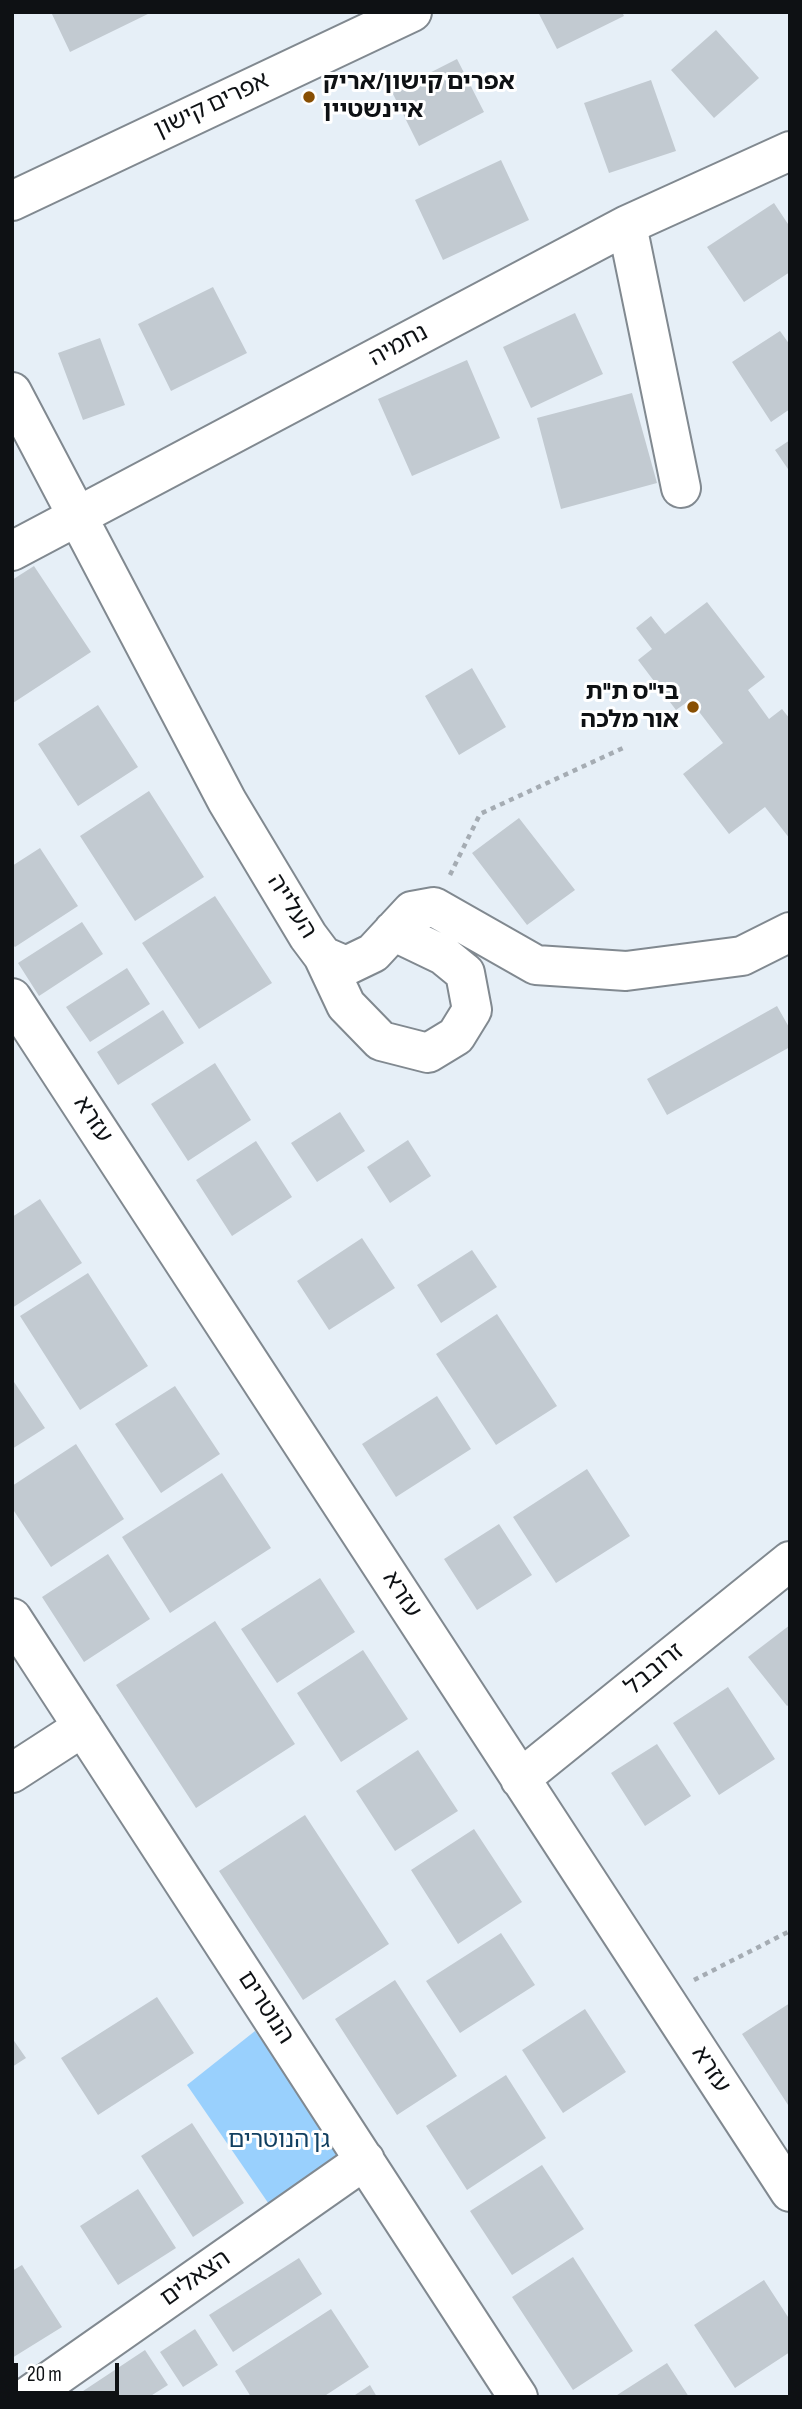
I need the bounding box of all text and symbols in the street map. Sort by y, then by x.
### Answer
street label: אפרים קישון [150,67,274,145]
place label: אפרים קישון/אריק איינשטיין [323,69,515,125]
marker: אפרים קישון/אריק איינשטיין [301,89,317,105]
street label: נחמיה [365,319,433,373]
place label: בי"ס ת"ת אור מלכה [580,679,679,735]
marker: בי"ס ת"ת אור מלכה [685,699,701,715]
street label: העלייה [260,869,322,945]
street label: עזרא [66,1091,118,1149]
street label: עזרא [375,1566,427,1624]
street label: זרובבל [620,1638,690,1702]
street label: הנוטרים [231,1966,299,2050]
street label: עזרא [684,2041,736,2099]
park label: גן הנוטרים [228,2127,330,2155]
street label: הצאלים [156,2245,236,2313]
scale bar [18,2350,122,2394]
text: 20 m [27,2362,62,2387]

